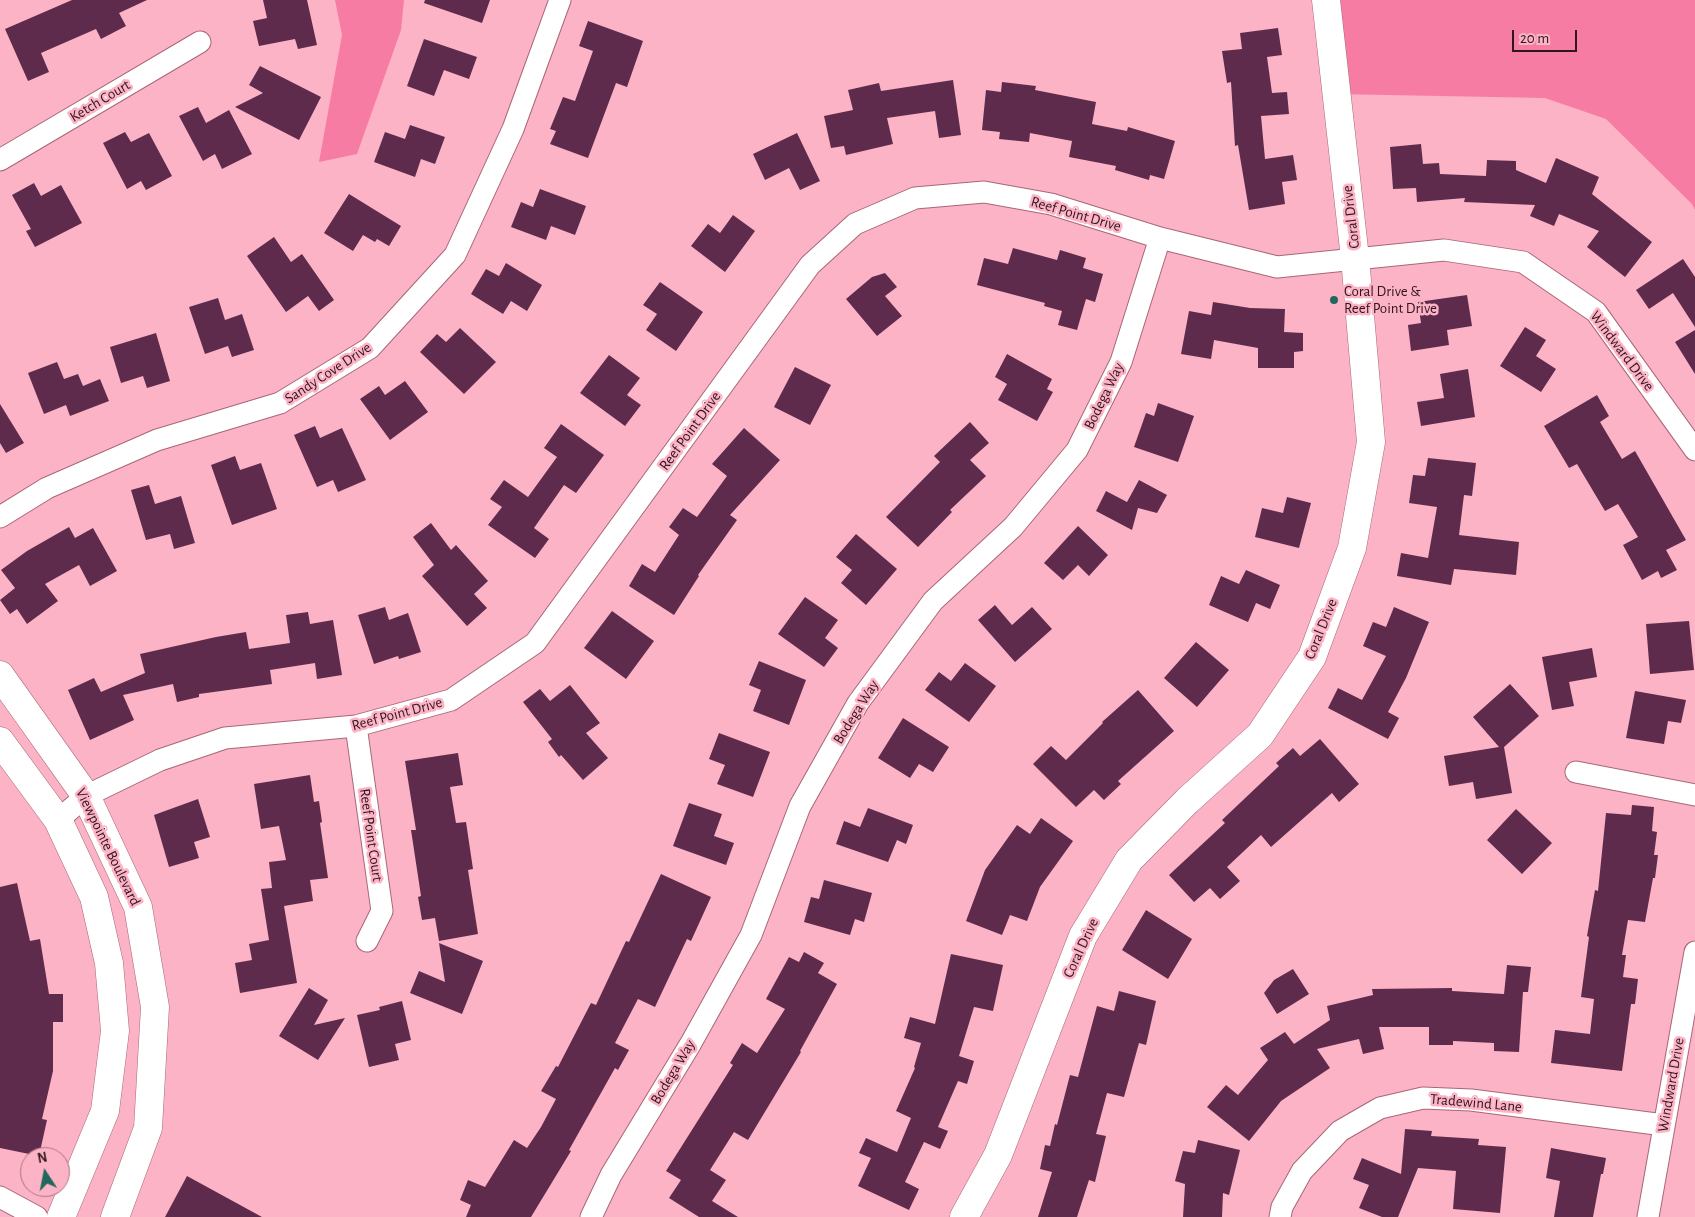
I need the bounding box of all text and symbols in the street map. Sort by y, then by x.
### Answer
scale bar [1515,20,1580,52]
text: 20 m [1520,31,1549,46]
street label: Ketch Court [66,76,134,126]
street label: Coral Drive [1338,184,1364,250]
street label: Reef Point Drive [1029,193,1123,235]
place label: Coral Drive & Reef Point Drive [1344,282,1437,317]
marker: Coral Drive & Reef Point Drive [1328,294,1340,306]
street label: Windward Drive [1586,307,1658,395]
street label: Sandy Cove Drive [281,338,375,408]
street label: Bodega Way [1080,360,1128,432]
street label: Reef Point Drive [655,388,725,474]
street label: Coral Drive [1301,596,1341,662]
street label: Bodega Way [829,677,883,747]
street label: Reef Point Drive [350,693,444,735]
street label: Viewpointe Boulevard [72,785,144,909]
street label: Reef Point Court [356,787,386,883]
street label: Coral Drive [1059,915,1103,981]
street label: Bodega Way [647,1036,699,1108]
street label: Windward Drive [1654,1036,1688,1134]
street label: Tradewind Lane [1429,1090,1523,1116]
north arrow [20,1147,70,1197]
text: N [36,1150,48,1166]

